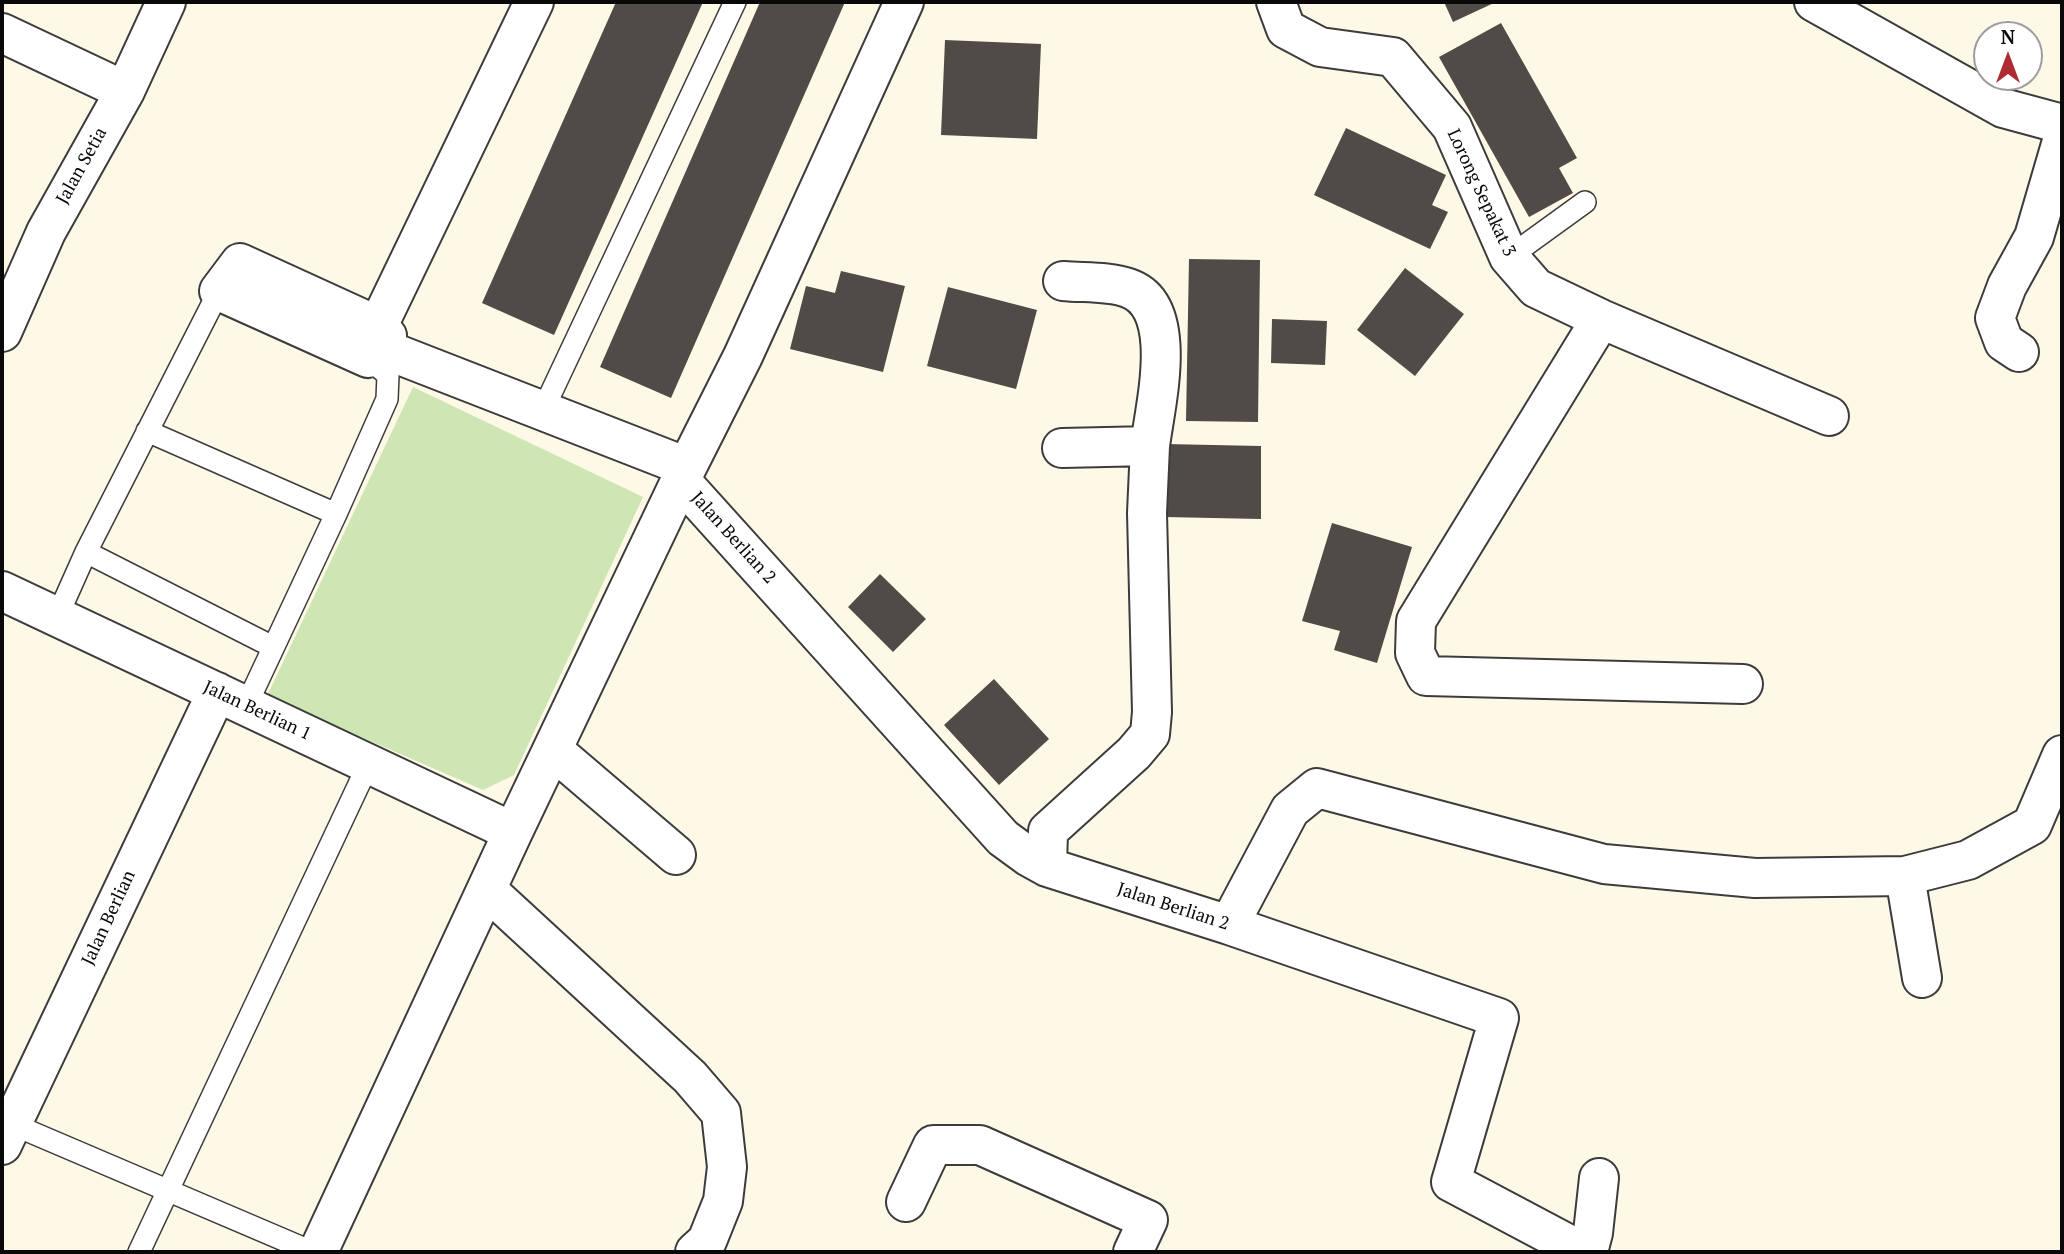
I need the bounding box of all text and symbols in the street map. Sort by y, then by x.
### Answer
north arrow [1973,21,2043,91]
text: N [2001,24,2015,49]
street label: Jalan Setia [52,124,112,208]
street label: Lorong Sepakat 3 [1442,126,1520,260]
street label: Jalan Berlian 2 [686,488,780,588]
street label: Jalan Berlian 1 [200,677,314,745]
street label: Jalan Berlian [78,867,140,969]
street label: Jalan Berlian 2 [1114,879,1232,935]

